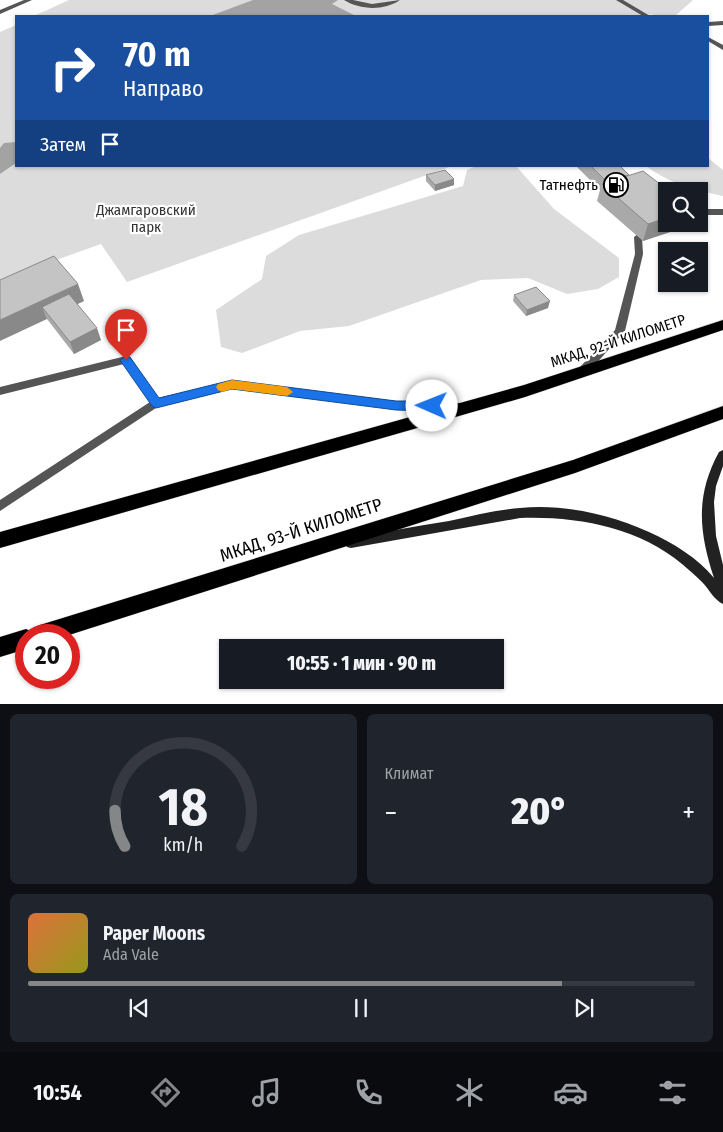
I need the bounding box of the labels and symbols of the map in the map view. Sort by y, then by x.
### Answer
fuel station icon: Татнефть [603,172,629,198]
place label: Татнефть [540,176,598,194]
park label: Джамгаровский парк [95,201,196,236]
pin [105,309,147,360]
street label: МКАД, 92-Й КИЛОМЕТР [548,311,688,371]
position arrow [405,379,457,431]
street label: МКАД, 93-Й КИЛОМЕТР [217,493,385,567]
speed limit sign: 20 [15,624,80,689]

